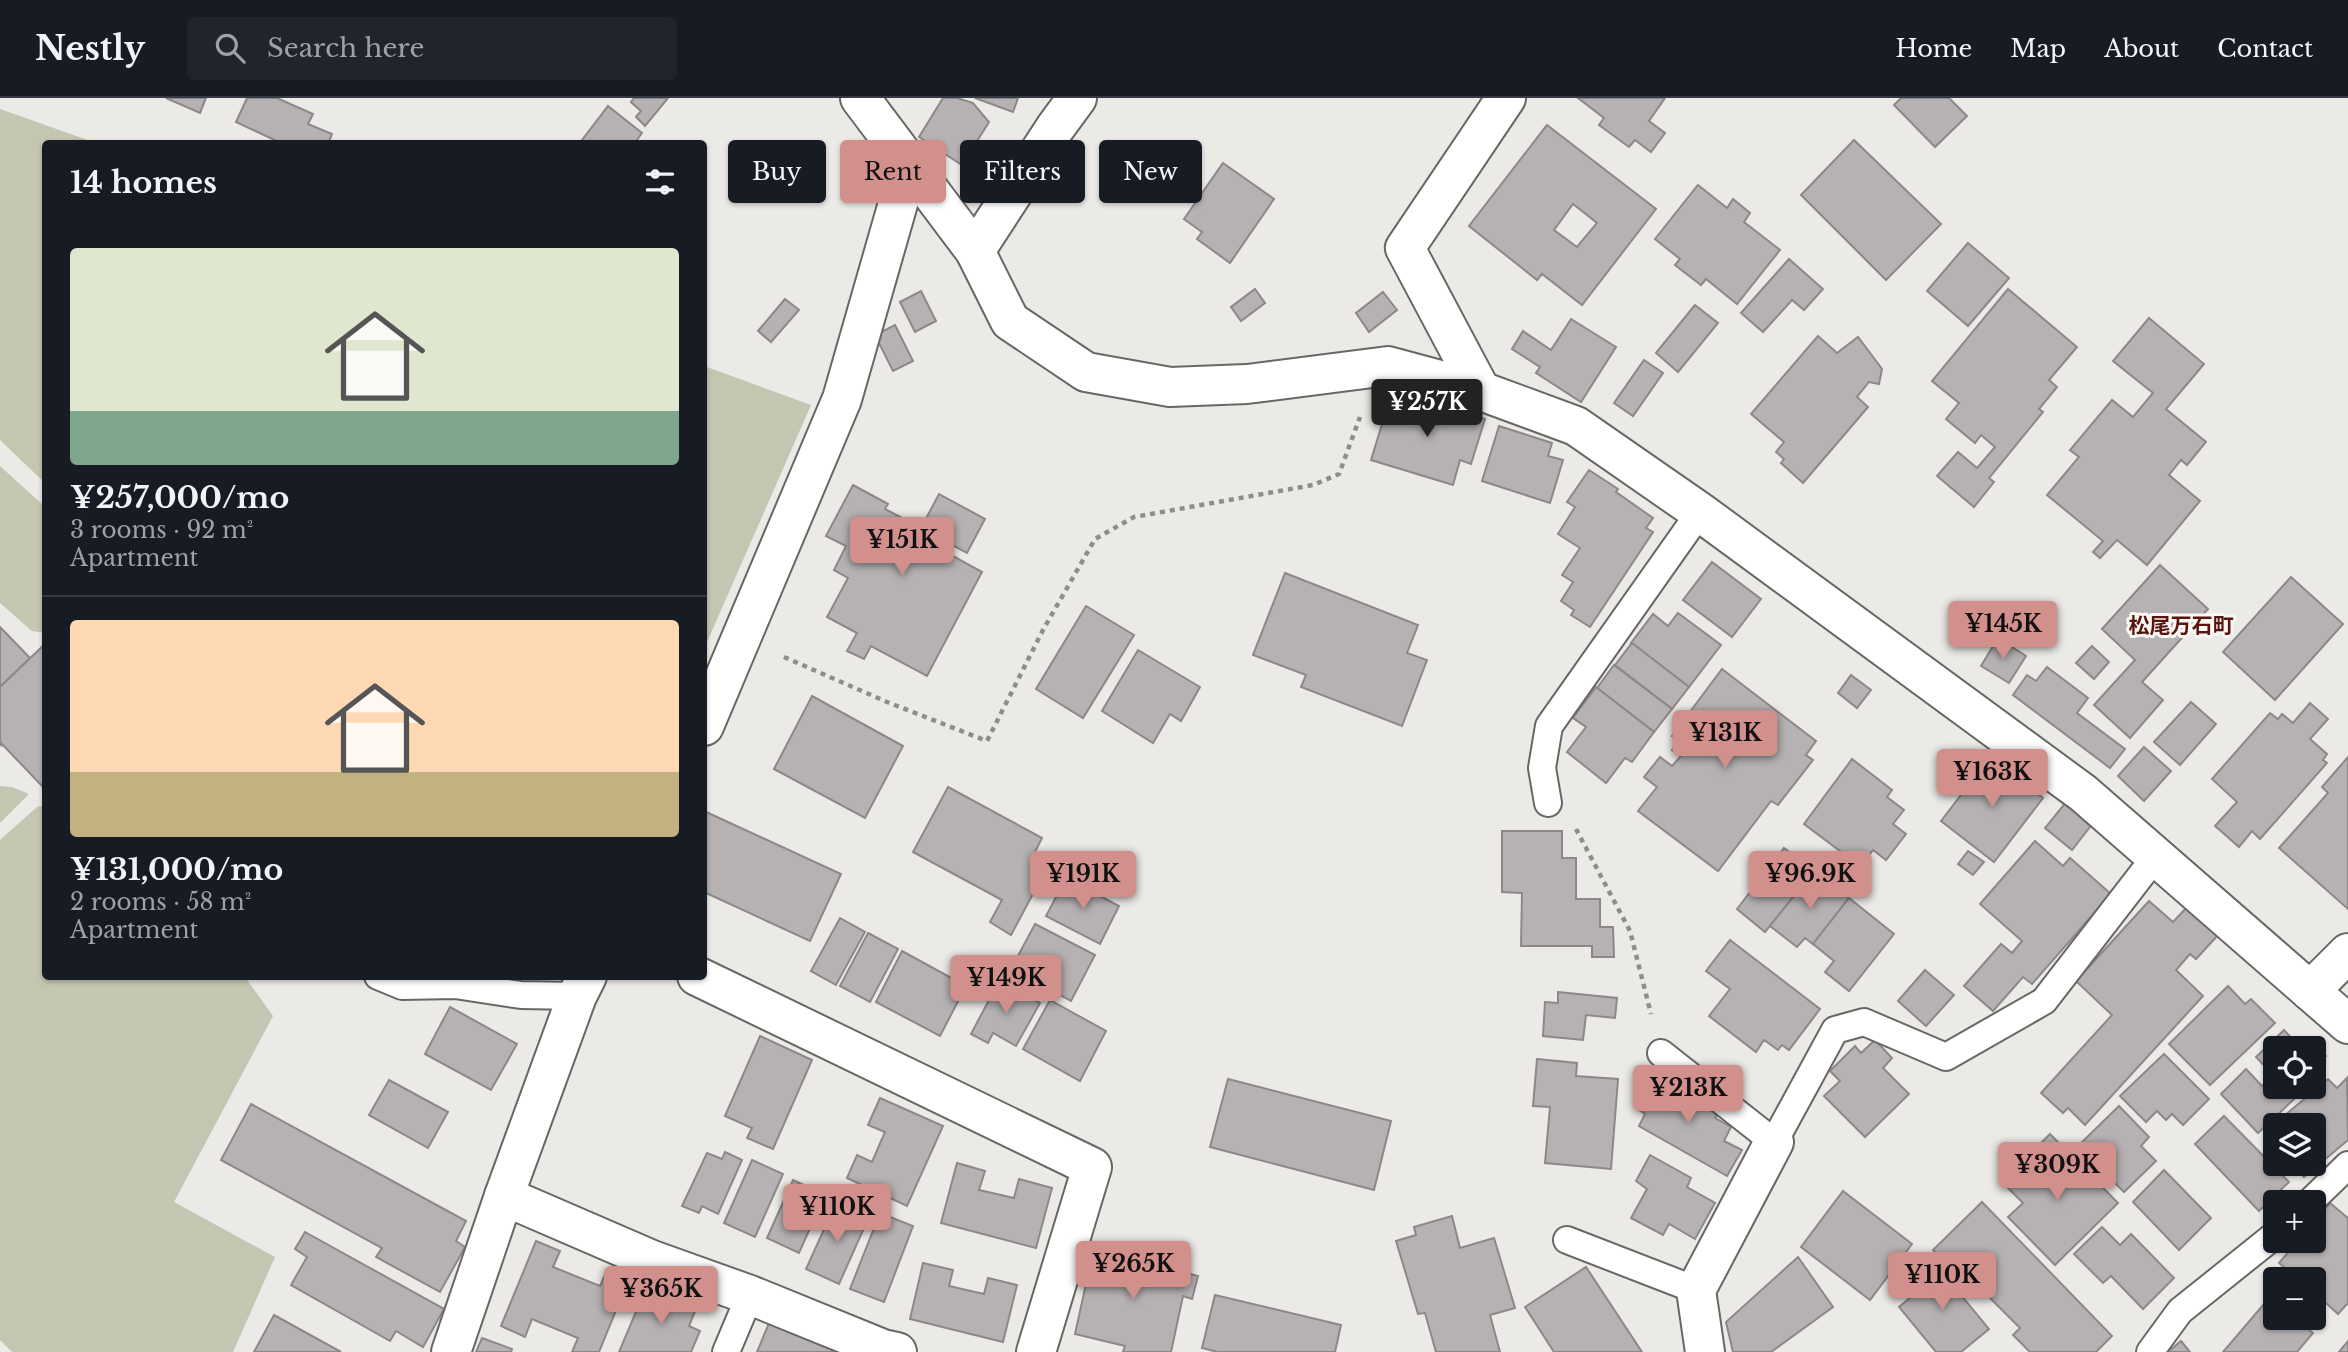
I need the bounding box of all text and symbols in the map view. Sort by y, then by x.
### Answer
search box [187,17,677,80]
text: Nestly [35,28,145,69]
icon: search [211,29,249,67]
text: Search here [267,32,424,64]
text: Home [1896,34,1972,63]
text: Map [2010,34,2066,63]
text: About [2104,34,2179,63]
text: Contact [2217,34,2313,63]
chip: Buy [728,140,826,203]
chip: Rent [840,140,946,203]
chip: Filters [960,140,1085,203]
chip: New [1099,140,1202,203]
icon: filters [641,163,679,201]
text: 14 homes [70,164,217,201]
icon: home [312,293,438,419]
pin: ¥257K [1378,380,1476,439]
text: ¥257K [1387,388,1467,416]
text: ¥257,000/mo [70,479,289,516]
text: 3 rooms · 92 m² [70,516,253,544]
pin: ¥151K [853,518,951,577]
text: ¥151K [866,526,938,554]
text: Apartment [70,544,198,572]
pin: ¥145K [1954,602,2052,661]
text: ¥145K [1964,610,2042,638]
district label: 松尾万石町 [2129,613,2234,639]
icon: home [312,665,438,791]
pin: ¥131K [1676,710,1774,770]
text: ¥131K [1688,719,1762,747]
pin: ¥163K [1943,750,2041,809]
text: ¥163K [1953,758,2031,786]
text: ¥131,000/mo [70,851,283,888]
pin: ¥191K [1034,852,1132,911]
pin: ¥96.9K [1753,852,1867,911]
text: ¥191K [1046,860,1120,888]
text: ¥96.9K [1765,860,1855,888]
text: 2 rooms · 58 m² [70,888,251,916]
text: Apartment [70,916,198,944]
pin: ¥149K [957,956,1055,1015]
text: ¥149K [966,964,1046,992]
map controls [2263,1036,2326,1330]
button: locate [2263,1036,2326,1099]
pin: ¥213K [1639,1066,1737,1125]
text: ¥213K [1649,1074,1727,1102]
button: layers [2263,1113,2326,1176]
pin: ¥309K [2008,1142,2106,1202]
text: ¥309K [2014,1151,2100,1179]
pin: ¥110K [788,1184,886,1244]
button: + [2263,1190,2326,1253]
text: ¥110K [799,1193,875,1221]
pin: ¥265K [1084,1242,1182,1301]
text: ¥265K [1092,1250,1174,1278]
pin: ¥110K [1893,1252,1991,1312]
text: ¥110K [1904,1261,1980,1289]
pin: ¥365K [612,1266,710,1326]
button: − [2263,1267,2326,1330]
text: ¥365K [620,1275,702,1303]

